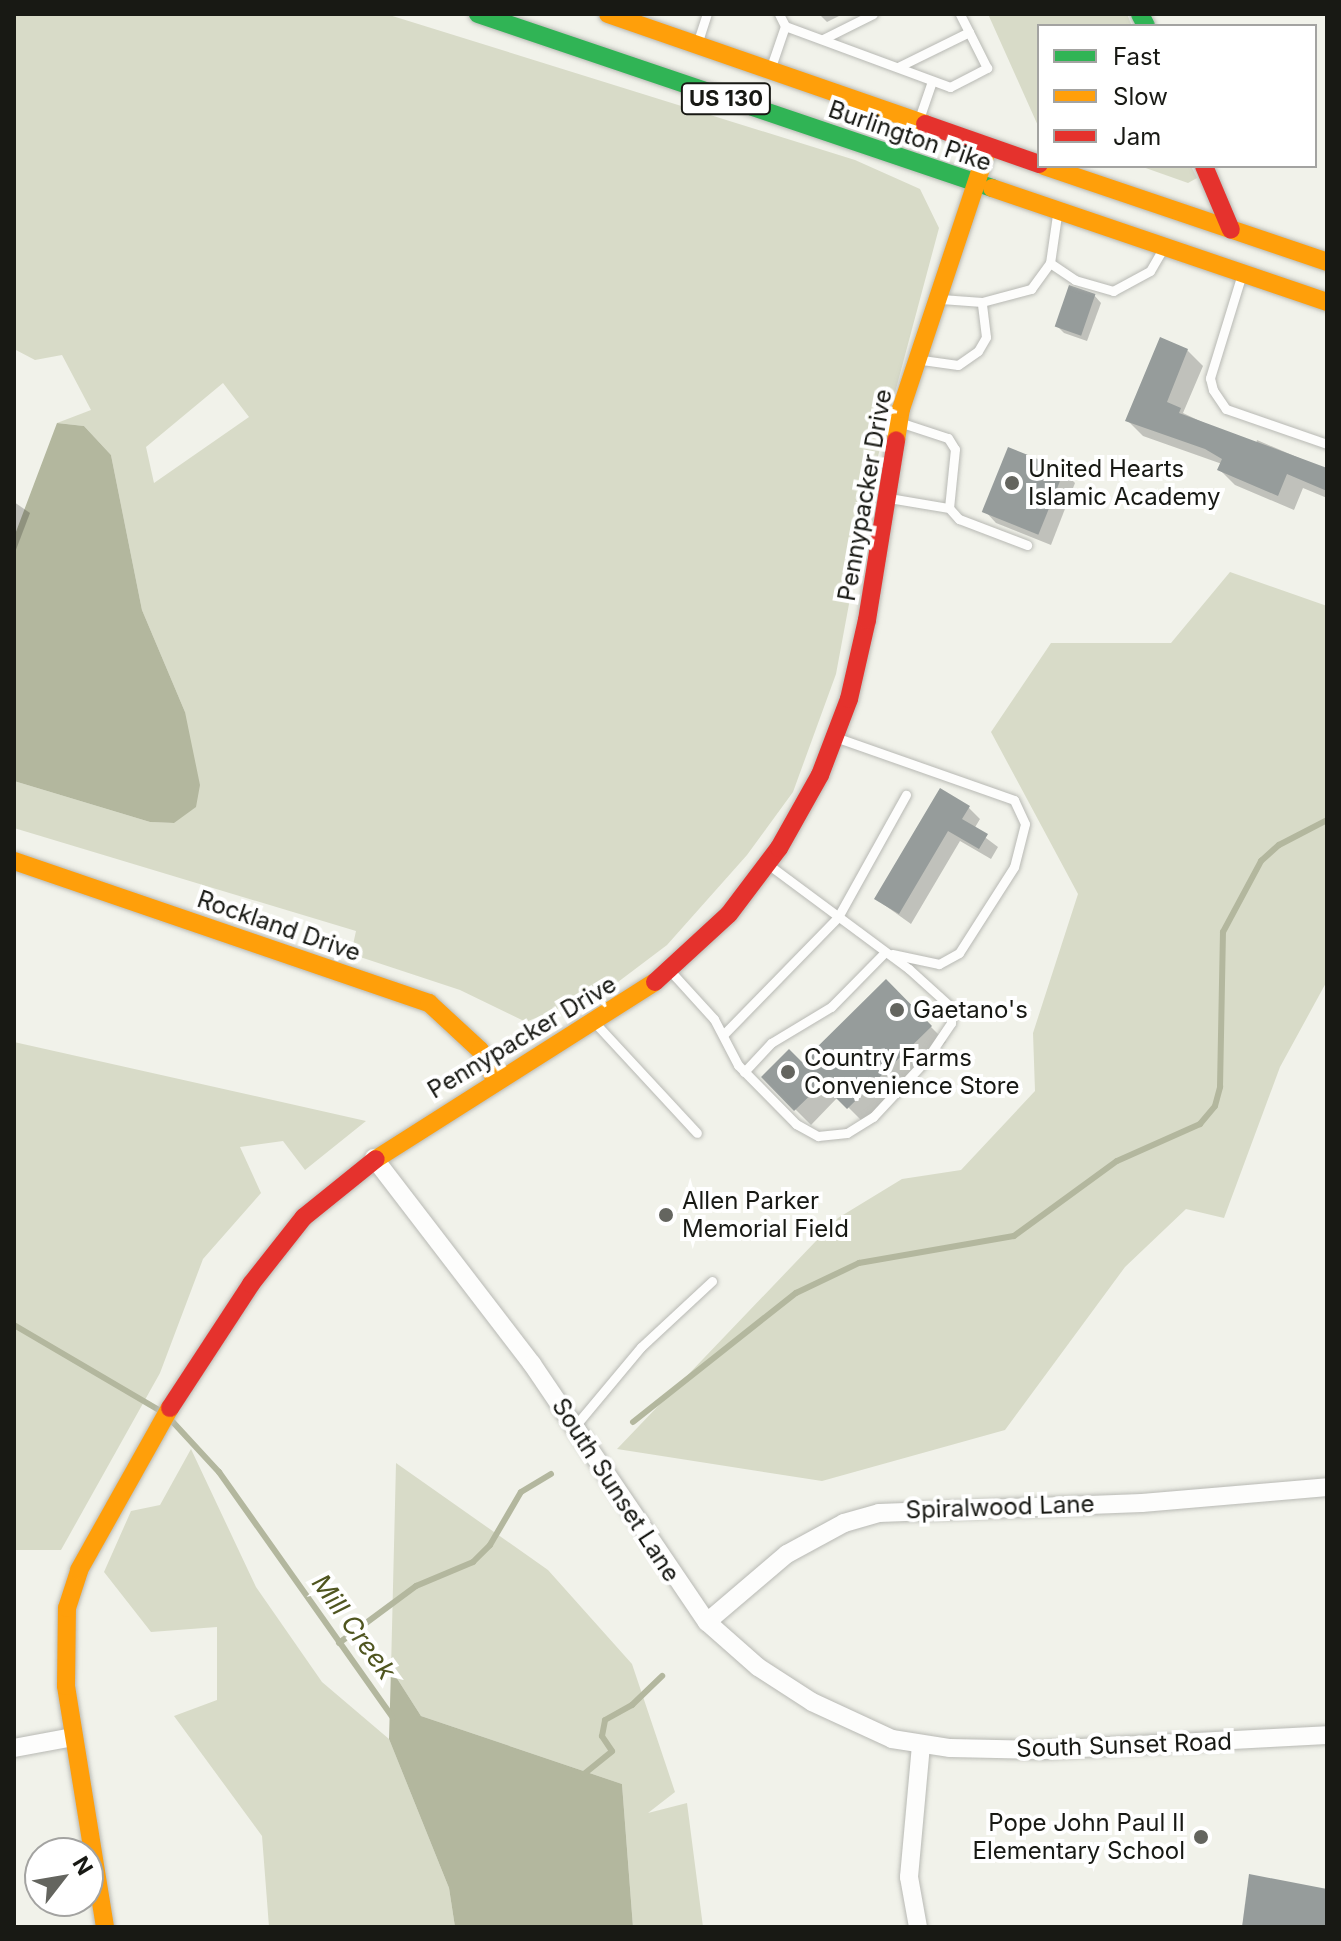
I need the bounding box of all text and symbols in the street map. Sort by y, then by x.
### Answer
legend [1037,24,1317,168]
text: Fast [1113,42,1161,71]
road number: US 130 [680,81,772,117]
text: Slow [1113,82,1168,111]
street label: Burlington Pike [825,95,995,177]
text: Jam [1113,122,1161,151]
street label: Pennypacker Drive [832,387,898,603]
place label: United Hearts Islamic Academy [1028,455,1221,511]
marker: United Hearts Islamic Academy [1003,474,1021,492]
street label: Rockland Drive [194,885,364,967]
street label: Pennypacker Drive [423,969,621,1105]
place label: Gaetano's [913,996,1028,1024]
marker: Gaetano's [888,1001,906,1019]
place label: Country Farms Convenience Store [804,1044,1019,1100]
marker: Country Farms Convenience Store [779,1063,797,1081]
place label: Allen Parker Memorial Field [682,1187,849,1243]
marker: Allen Parker Memorial Field [657,1206,675,1224]
street label: South Sunset Lane [546,1393,686,1587]
street label: Spiralwood Lane [905,1489,1095,1525]
water label: Mill Creek [305,1568,403,1686]
street label: South Sunset Road [1016,1727,1232,1763]
place label: Pope John Paul II Elementary School [973,1809,1185,1865]
marker: Pope John Paul II Elementary School [1192,1828,1210,1846]
north arrow [24,1837,104,1917]
text: N [67,1852,98,1880]

